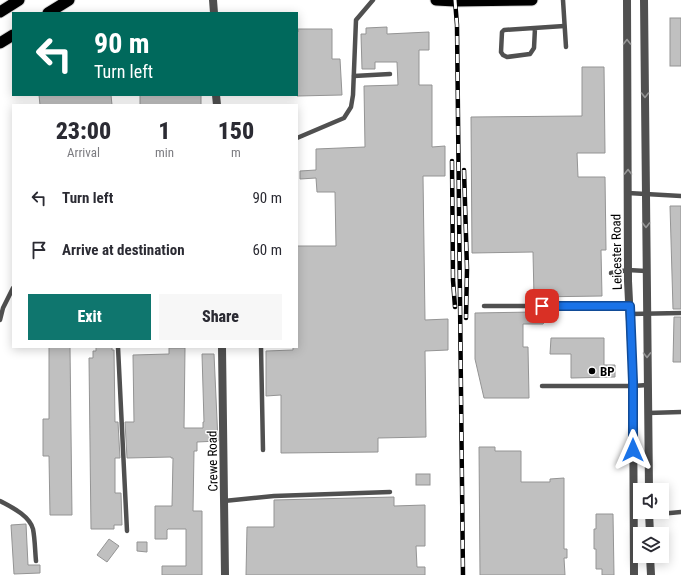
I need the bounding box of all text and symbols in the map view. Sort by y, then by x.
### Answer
text: 90 m [94,27,150,60]
icon: left [28,28,80,80]
one-way arrow [623,39,631,45]
text: Turn left [94,61,153,82]
one-way arrow [641,92,649,98]
text: 23:00 [56,117,111,145]
text: 1 [158,117,171,145]
text: 150 [218,117,254,145]
text: Arrival [67,145,100,160]
text: min [155,145,174,160]
text: m [231,145,241,160]
one-way arrow [624,169,632,175]
icon: left [28,187,50,209]
text: Turn left [62,189,113,207]
text: 90 m [252,189,282,207]
street label: Leicester Road [608,214,625,290]
one-way arrow [642,222,650,228]
icon: arrive [28,239,50,261]
text: Arrive at destination [62,241,185,259]
text: 60 m [252,241,282,259]
pin [525,289,559,323]
button: Exit [28,294,151,340]
button: Share [159,294,282,340]
icon: arrive [531,295,553,317]
one-way arrow [643,352,651,358]
place label: BP [600,364,615,379]
marker: BP [587,366,597,376]
position arrow [612,429,654,471]
street label: Crewe Road [204,430,221,492]
map controls [633,483,669,563]
button: sound [633,483,669,519]
button: layers [633,527,669,563]

